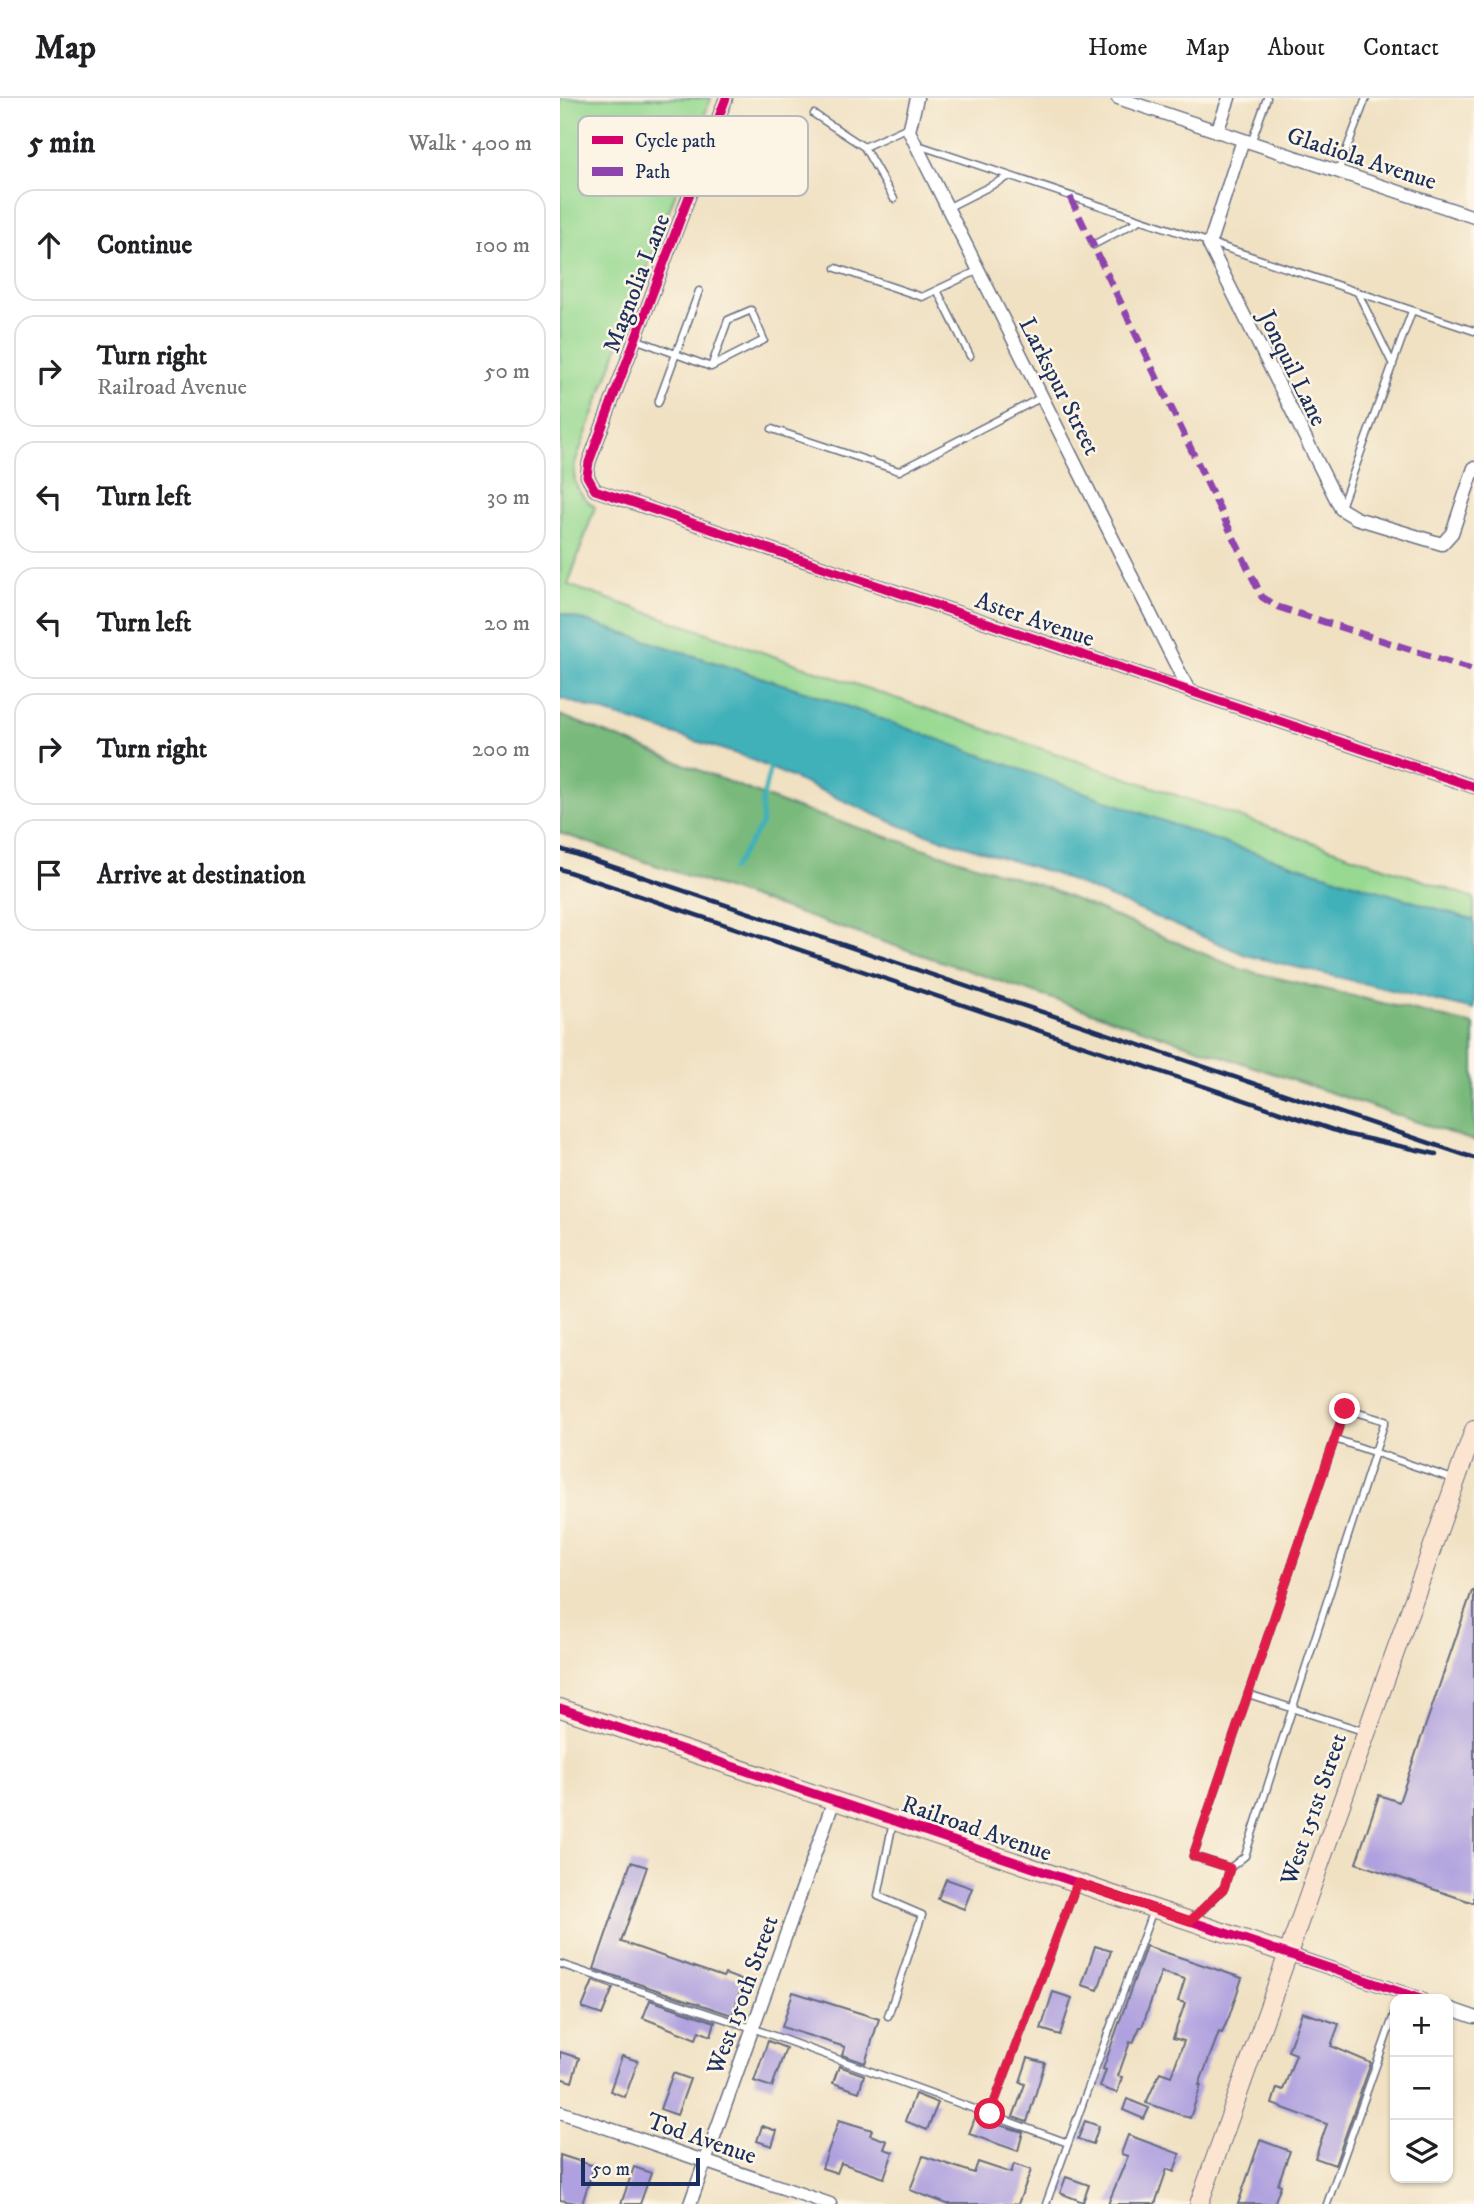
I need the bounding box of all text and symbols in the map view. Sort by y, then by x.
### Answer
text: Map [35,28,96,69]
text: Home [1088,33,1147,63]
text: Map [1185,33,1230,63]
text: About [1268,33,1325,63]
text: Contact [1363,33,1439,63]
legend [578,116,808,196]
street label: Gladiola Avenue [1283,121,1440,197]
text: 5 min [28,125,95,162]
text: Walk · 400 m [409,129,532,158]
text: Cycle path [635,130,716,153]
text: Path [635,161,670,184]
street label: Magnolia Lane [597,210,677,357]
icon: ahead [30,226,68,264]
text: Continue [97,229,192,262]
text: 100 m [475,231,530,260]
street label: Jonquil Lane [1250,304,1333,431]
street label: Larkspur Street [1012,313,1107,461]
text: Turn right [97,340,207,373]
icon: right [30,352,68,390]
text: 50 m [484,357,530,386]
text: Railroad Avenue [97,373,247,402]
icon: left [30,478,68,516]
text: Turn left [97,481,191,514]
text: 30 m [487,483,530,512]
street label: Aster Avenue [971,586,1098,654]
icon: left [30,604,68,642]
text: Turn left [97,607,191,640]
text: 20 m [484,609,530,638]
icon: right [30,730,68,768]
text: Turn right [97,733,207,766]
text: 200 m [472,735,530,764]
icon: arrive [30,856,68,894]
text: Arrive at destination [97,859,306,892]
route end [1329,1393,1360,1424]
street label: West 151st Street [1274,1729,1354,1890]
street label: Railroad Avenue [898,1789,1056,1869]
street label: West 150th Street [700,1911,786,2080]
map controls [1390,1994,1453,2183]
button: + [1390,1994,1453,2057]
button: − [1390,2057,1453,2120]
route start [974,2098,1005,2129]
street label: Tod Avenue [643,2106,760,2172]
button: layers [1390,2120,1453,2183]
scale bar [581,2155,700,2187]
text: 50 m [592,2158,630,2181]

